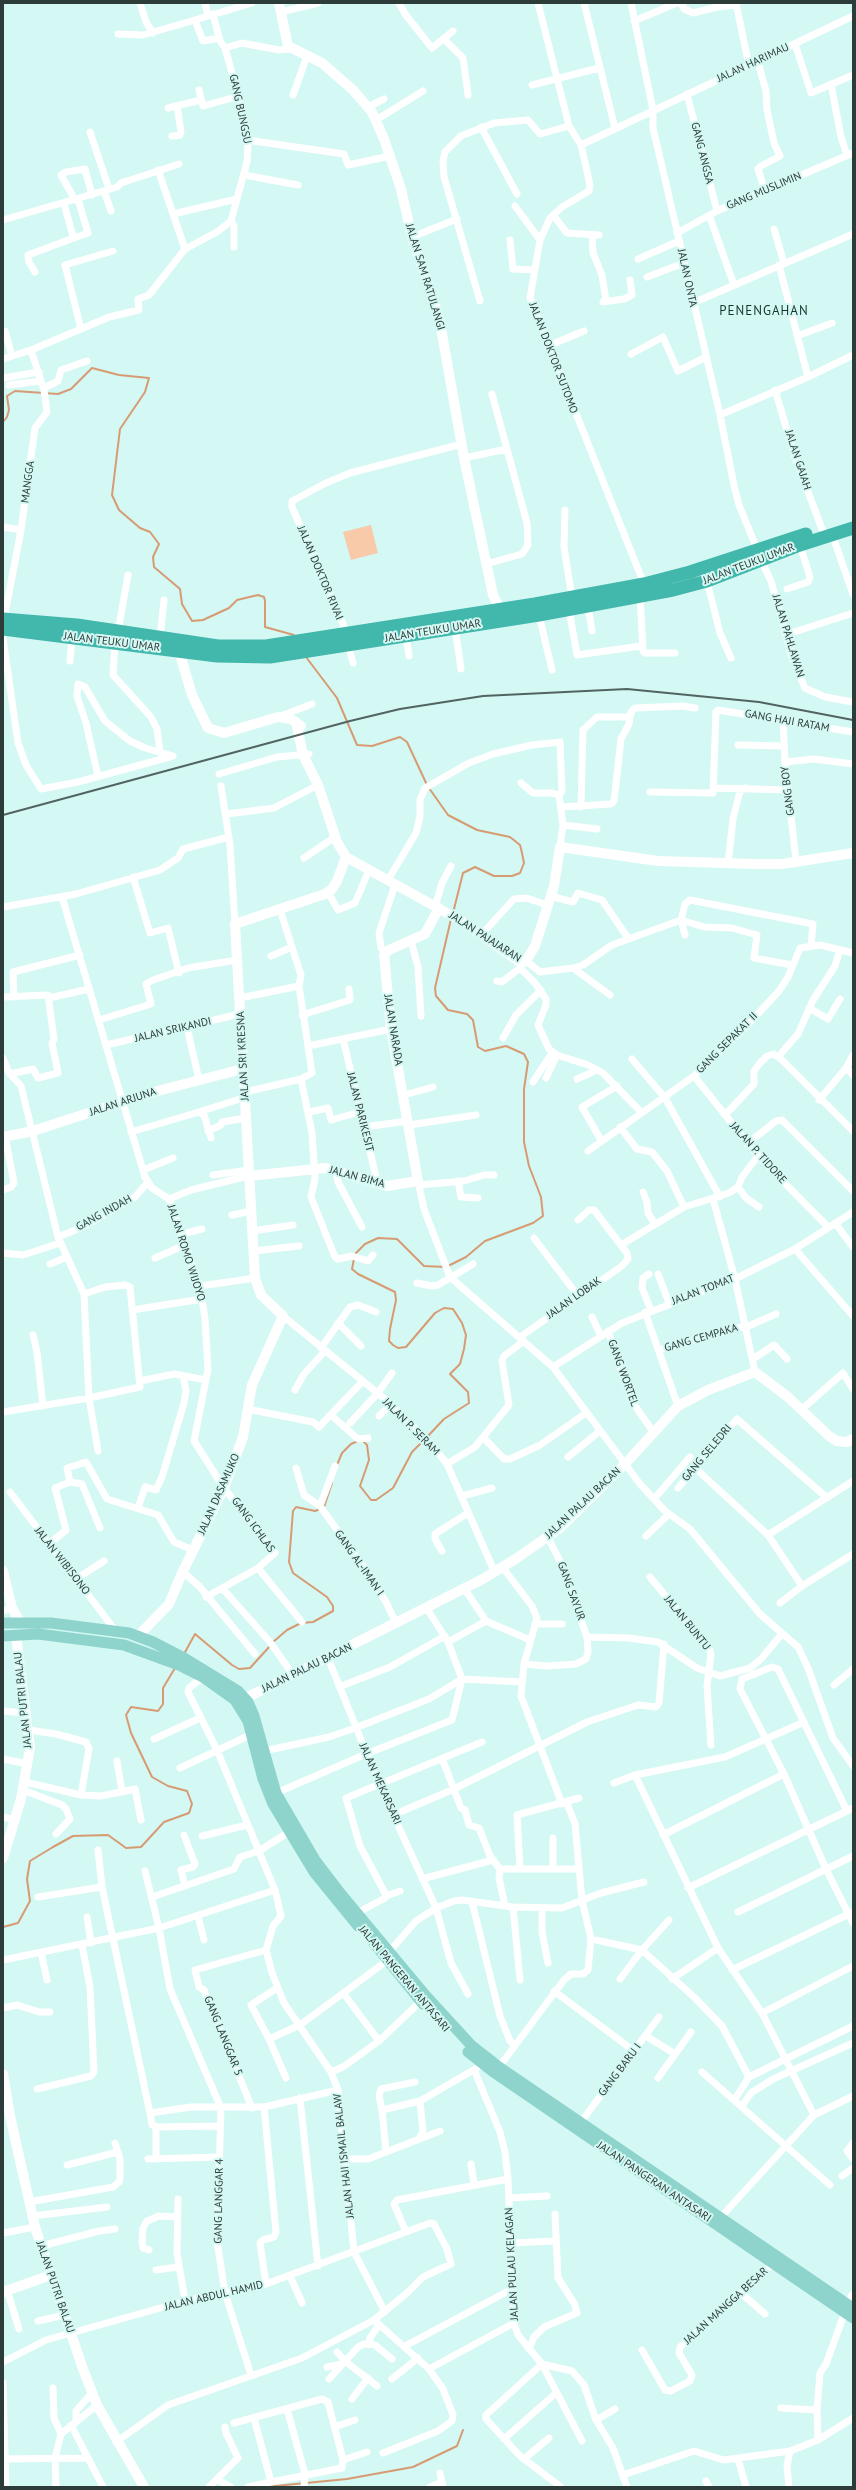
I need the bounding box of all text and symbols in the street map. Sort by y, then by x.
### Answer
street label: JALAN HARIMAU [715,41,791,85]
street label: GANG BUNGSU [226,73,254,145]
street label: GANG ANGSA [688,121,716,185]
street label: GANG MUSLIMIN [725,169,803,213]
street label: JALAN SAM RATULANGI [402,222,448,332]
street label: JALAN ONTA [674,248,700,308]
street label: JALAN DOKTOR SUTOMO [526,300,580,416]
district label: PENENGAHAN [719,303,809,319]
street label: JALAN GAJAH [782,428,814,492]
street label: MANGGA [19,460,37,504]
street label: JALAN DOKTOR RIVAI [294,524,346,622]
street label: JALAN TEUKU UMAR [701,540,797,588]
street label: JALAN PAHLAWAN [769,593,807,679]
street label: JALAN TEUKU UMAR [384,617,482,645]
street label: JALAN TEUKU UMAR [63,630,161,654]
street label: GANG HAJI RATAM [744,707,830,735]
street label: GANG BOY [778,765,798,817]
street label: JALAN PAJAJARAN [446,909,524,965]
street label: JALAN NARADA [381,993,405,1067]
street label: GANG SEPAKAT II [694,1010,760,1076]
street label: JALAN SRI KRESNA [234,1011,252,1101]
street label: JALAN SRIKANDI [133,1015,213,1045]
street label: JALAN PARIKESIT [344,1071,376,1153]
street label: JALAN ARJUNA [88,1085,158,1119]
street label: JALAN P. TIDORE [727,1119,789,1187]
street label: JALAN BIMA [328,1163,386,1191]
street label: GANG INDAH [74,1192,134,1234]
street label: JALAN ROMO WIJOYO [164,1203,208,1303]
street label: JALAN TOMAT [670,1272,736,1308]
street label: JALAN LOBAK [544,1274,604,1322]
street label: GANG CEMPAKA [663,1321,739,1355]
street label: GANG WORTEL [605,1338,641,1408]
street label: JALAN P. SERAM [380,1396,442,1458]
street label: GANG SELEDRI [679,1422,735,1484]
street label: JALAN DASAMUKO [195,1451,243,1537]
street label: JALAN PALAU BACAN [542,1465,624,1541]
street label: GANG ICHLAS [229,1495,277,1555]
street label: JALAN WIBISONO [31,1524,93,1598]
street label: GANG AL-IMAN I [331,1528,387,1598]
street label: GANG SAYUR [554,1560,588,1622]
street label: JALAN BUNTU [661,1593,713,1653]
street label: JALAN PALAU BACAN [260,1640,354,1696]
street label: JALAN PUTRI BALAU [11,1651,35,1749]
street label: JALAN MEKARSARI [356,1741,404,1827]
street label: JALAN PANGERAN ANTASARI [356,1923,452,2035]
street label: GANG LANGGAR 5 [201,1994,245,2078]
street label: GANG BARU I [596,2041,644,2099]
street label: JALAN HAJI ISMAIL BALAW [331,2093,357,2219]
street label: JALAN PANGERAN ANTASARI [594,2139,714,2225]
street label: GANG LANGGAR 4 [212,2158,226,2244]
street label: JALAN PULAU KELAGAN [502,2207,522,2321]
street label: JALAN PUTRI BALAU [33,2239,77,2335]
street label: JALAN MANGGA BESAR [681,2265,771,2347]
street label: JALAN ABDUL HAMID [163,2278,265,2314]

